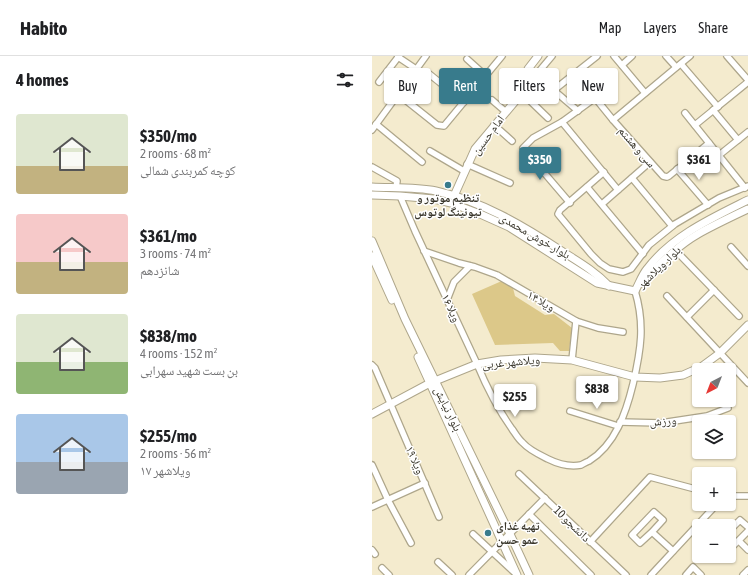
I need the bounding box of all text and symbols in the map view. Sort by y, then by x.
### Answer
text: Habito [20,17,67,39]
text: Map [599,20,621,36]
text: Layers [643,20,676,36]
text: Share [698,20,728,36]
chip: Buy [384,68,431,104]
chip: Rent [439,68,491,104]
chip: Filters [499,68,559,104]
chip: New [567,68,618,104]
icon: filters [334,69,356,91]
text: 4 homes [16,70,69,90]
street label: امام حسین [469,112,508,158]
street label: سی و هشتم [615,124,659,171]
text: $350/mo [140,126,197,146]
icon: home [48,130,96,178]
text: 2 rooms · 68 m² [140,146,211,161]
pin: $350 [516,147,564,181]
pin: $361 [675,147,723,181]
text: $350 [528,152,552,167]
text: $361 [687,152,711,167]
text: کوچه کمربندی شمالی [140,163,236,178]
marker: تنظیم موتور و تیونینگ لوتوس [443,180,453,190]
place label: تنظیم موتور و تیونینگ لوتوس [414,191,482,220]
street label: بلوار خوش محمدی [497,210,573,262]
text: $361/mo [140,226,197,246]
icon: home [48,230,96,278]
street label: بلوار ویلاشهر [634,243,684,292]
text: 3 rooms · 74 m² [140,246,211,261]
text: شانزدهم [140,263,180,278]
street label: ۱۴ ویلا [525,288,557,315]
street label: ۱۶ ویلا [438,292,464,324]
text: $838/mo [140,326,197,346]
icon: home [48,330,96,378]
text: 4 rooms · 152 m² [140,346,217,361]
street label: ویلاشهر غربی [481,352,541,372]
text: بن بست شهید سهرابی [140,363,238,378]
north arrow [692,363,736,407]
map controls [692,363,736,563]
pin: $838 [573,376,621,410]
text: $838 [585,381,609,396]
street label: بلوار نیایش [431,384,465,434]
pin: $255 [491,384,539,418]
text: $255 [503,389,527,404]
street label: ورزش [649,413,677,429]
button: layers [692,415,736,459]
text: $255/mo [140,426,197,446]
icon: home [48,430,96,478]
street label: ۱۹ ویلا [402,444,427,476]
text: 2 rooms · 56 m² [140,446,211,461]
text: ویلاشهر ۱۷ [140,463,191,478]
button: + [692,467,736,511]
street label: دانشجو 10 [551,503,593,545]
place label: تهیه غذای عمو حسن [496,519,540,548]
button: − [692,519,736,563]
marker: تهیه غذای عمو حسن [483,528,493,538]

